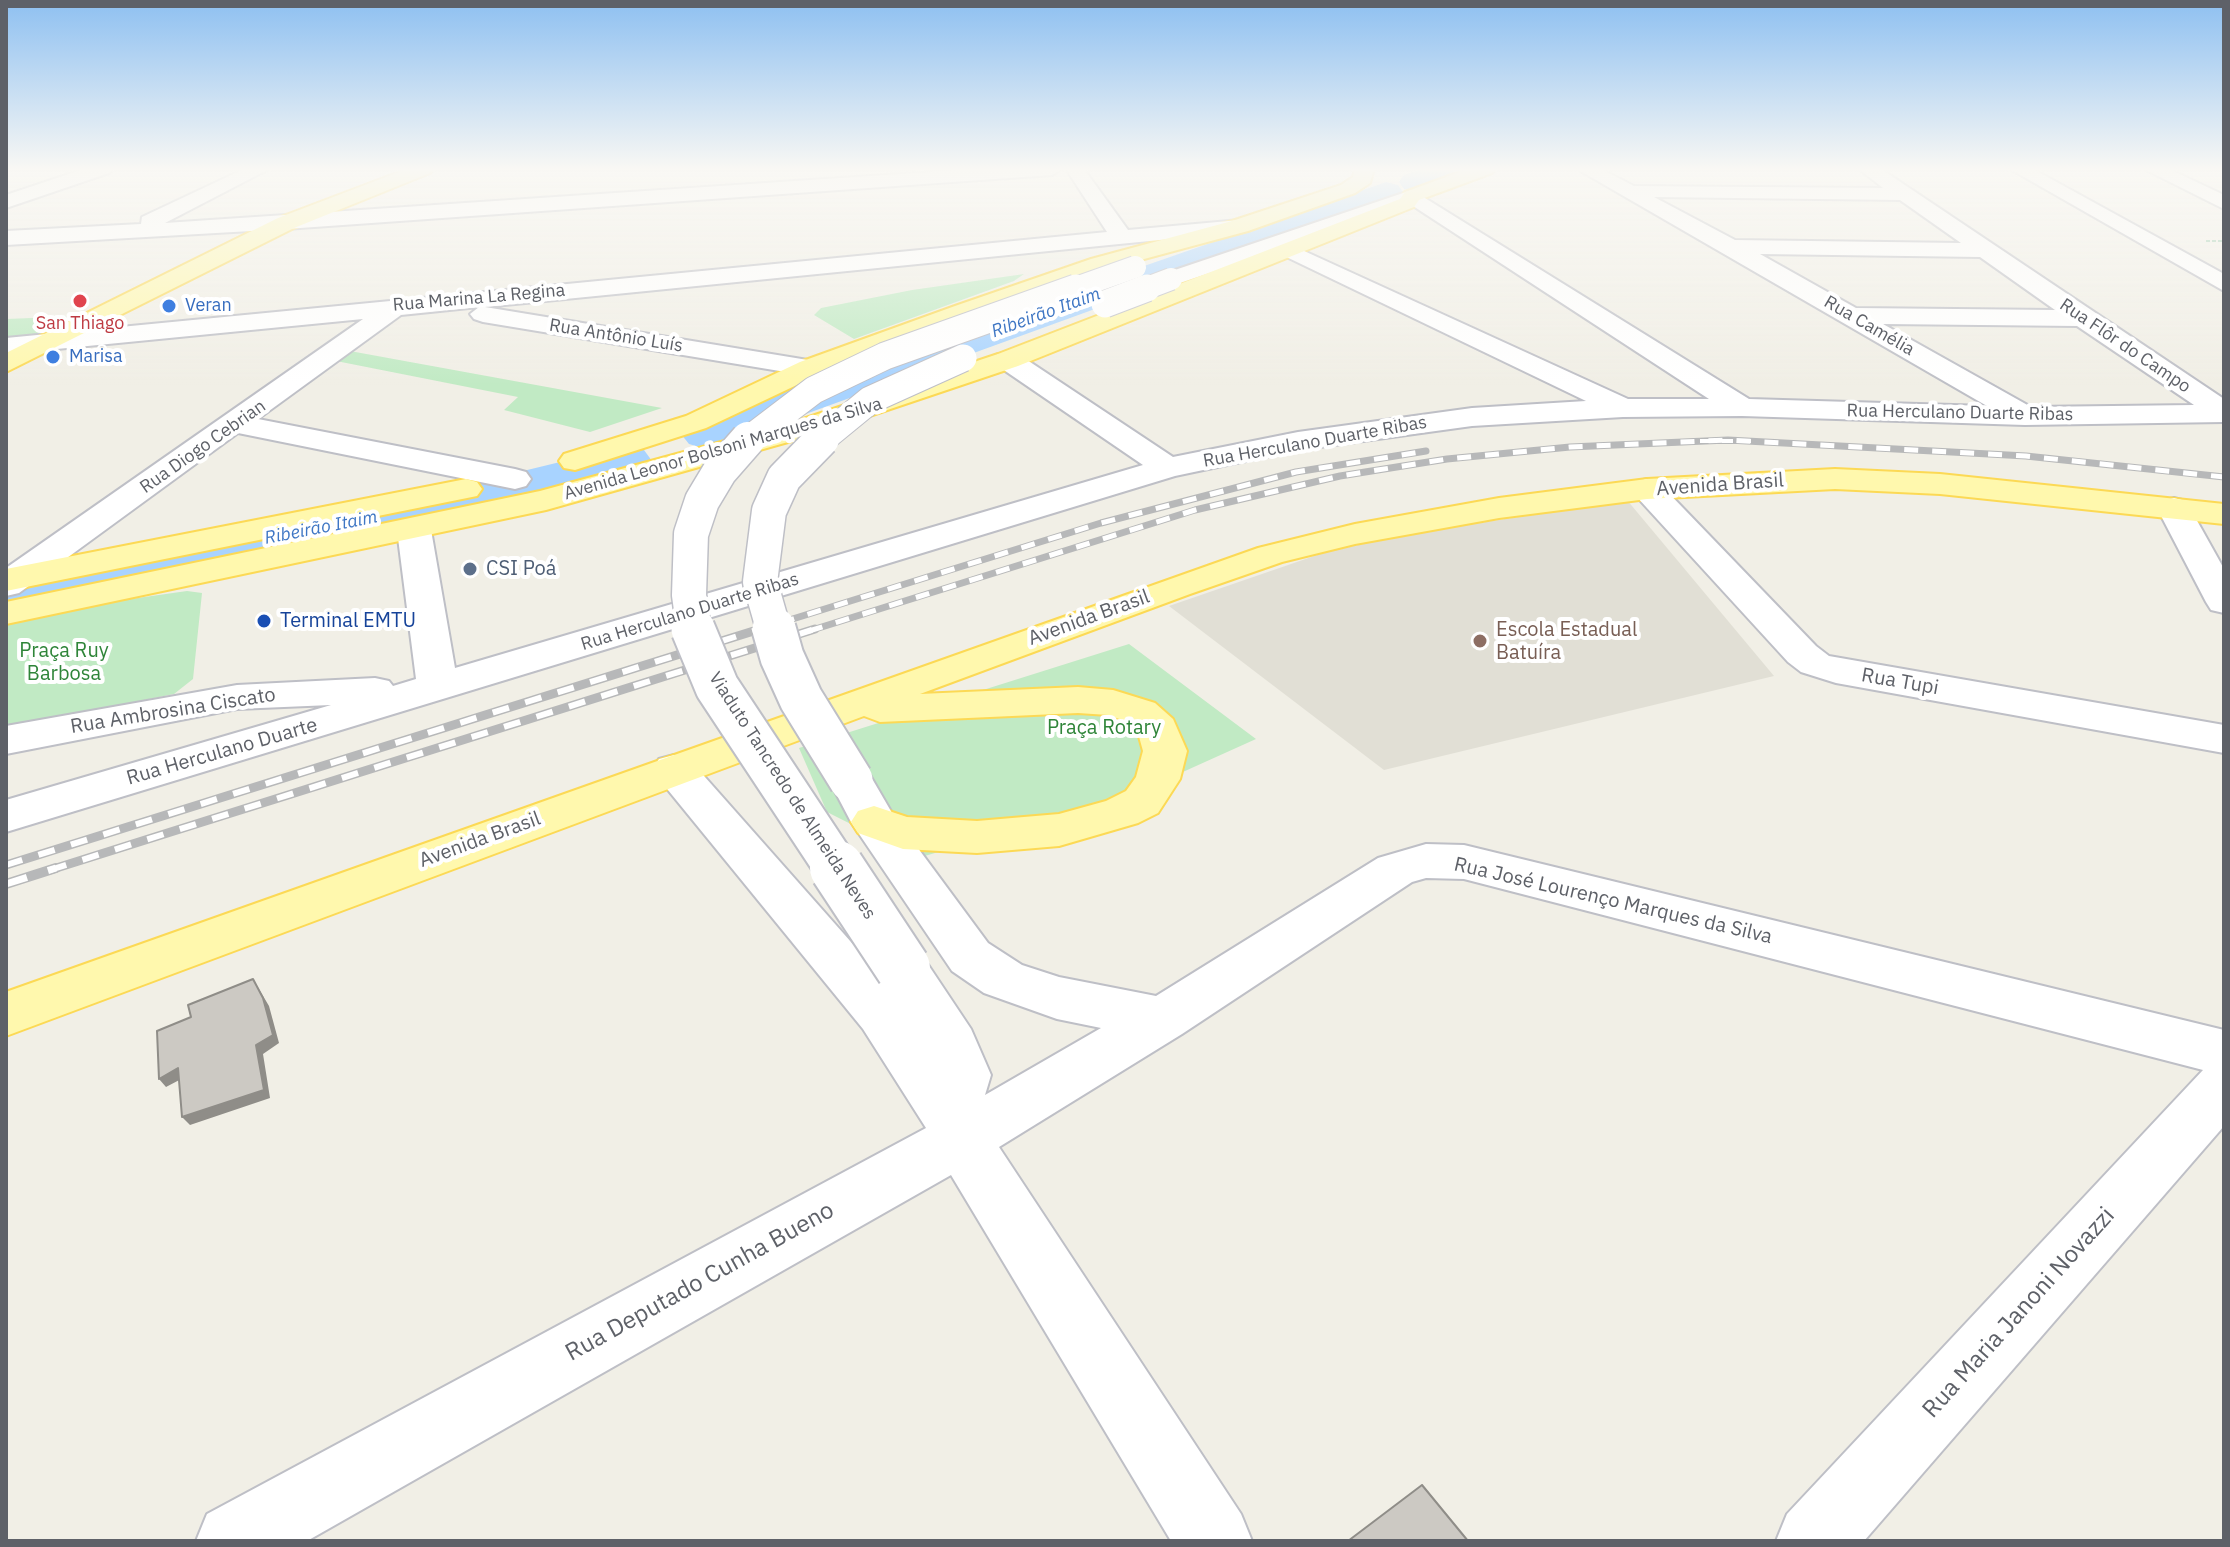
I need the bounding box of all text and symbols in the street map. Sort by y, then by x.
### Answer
street label: Rua Marina La Regina [392,280,566,316]
water label: Ribeirão Itaim [989,283,1103,343]
street label: Rua Camélia [1820,291,1918,361]
marker: San Thiago [71,292,89,310]
street label: Rua Flôr do Campo [2055,294,2195,398]
place label: Veran [185,295,232,317]
marker: Veran [160,297,178,315]
place label: San Thiago [36,313,124,335]
street label: Rua Antônio Luís [548,315,684,357]
place label: Marisa [69,346,123,368]
marker: Marisa [44,348,62,366]
street label: Avenida Leonor Bolsoni Marques da Silva [561,393,885,505]
street label: Rua Diogo Cebrian [136,396,270,498]
street label: Rua Herculano Duarte Ribas [1846,400,2074,426]
street label: Rua Herculano Duarte Ribas [1201,412,1429,472]
street label: Avenida Brasil [1656,469,1784,501]
water label: Ribeirão Itaim [263,506,379,550]
place label: CSI Poá [486,557,556,581]
marker: CSI Poá [461,560,479,578]
street label: Rua Herculano Duarte Ribas [578,569,802,655]
street label: Avenida Brasil [1025,585,1153,651]
place label: Terminal EMTU [280,609,416,633]
marker: Terminal EMTU [255,612,273,630]
place label: Escola Estadual Batuíra [1496,618,1637,665]
marker: Escola Estadual Batuíra [1471,632,1489,650]
park label: Praça Ruy Barbosa [19,639,109,686]
street label: Rua Tupi [1860,663,1940,701]
street label: Viaduto Tancredo de Almeida Neves [704,668,880,924]
street label: Rua Ambrosina Ciscato [69,683,277,739]
street label: Rua Herculano Duarte [124,713,320,791]
park label: Praça Rotary [1047,716,1161,740]
street label: Avenida Brasil [416,807,544,873]
street label: Rua José Lourenço Marques da Silva [1451,853,1775,949]
street label: Rua Deputado Cunha Bueno [561,1196,839,1368]
street label: Rua Maria Janoni Novazzi [1917,1202,2121,1424]

